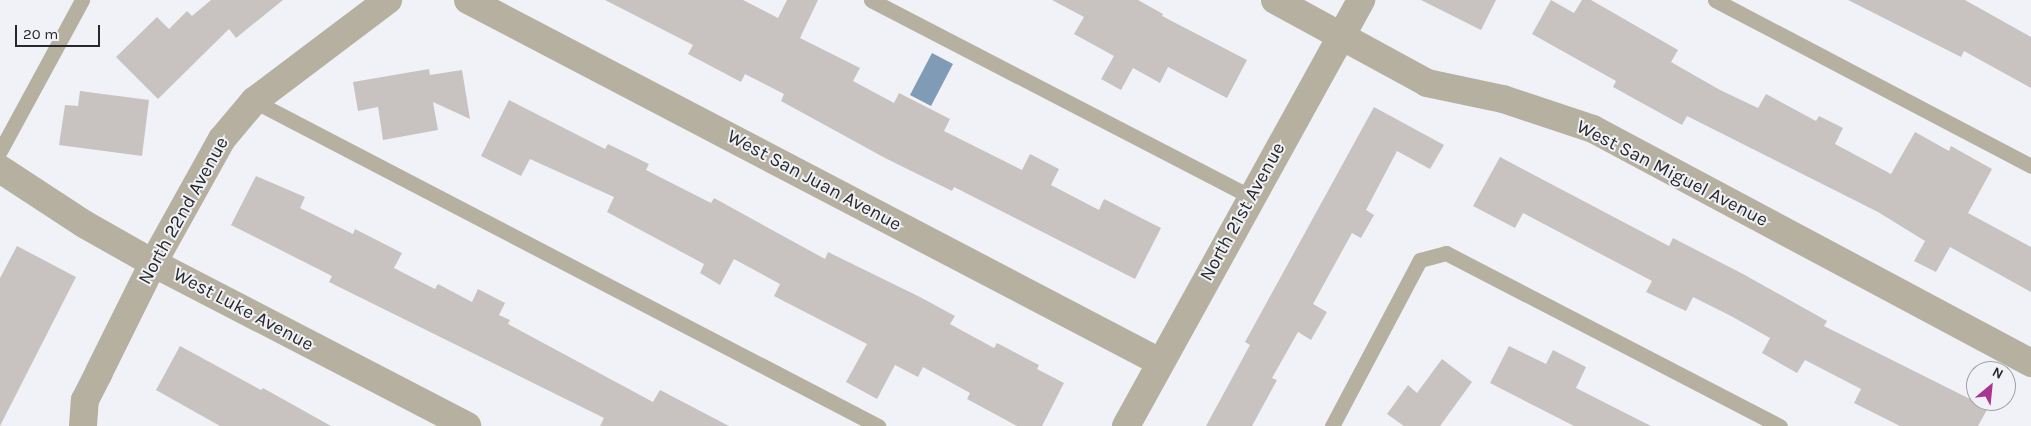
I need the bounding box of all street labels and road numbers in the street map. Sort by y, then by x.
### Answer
street label: West San Miguel Avenue [1572,116,1772,232]
street label: West San Juan Avenue [723,125,905,237]
street label: North 22nd Avenue [134,133,234,289]
street label: North 21st Avenue [1195,139,1291,285]
street label: West Luke Avenue [169,263,317,357]

